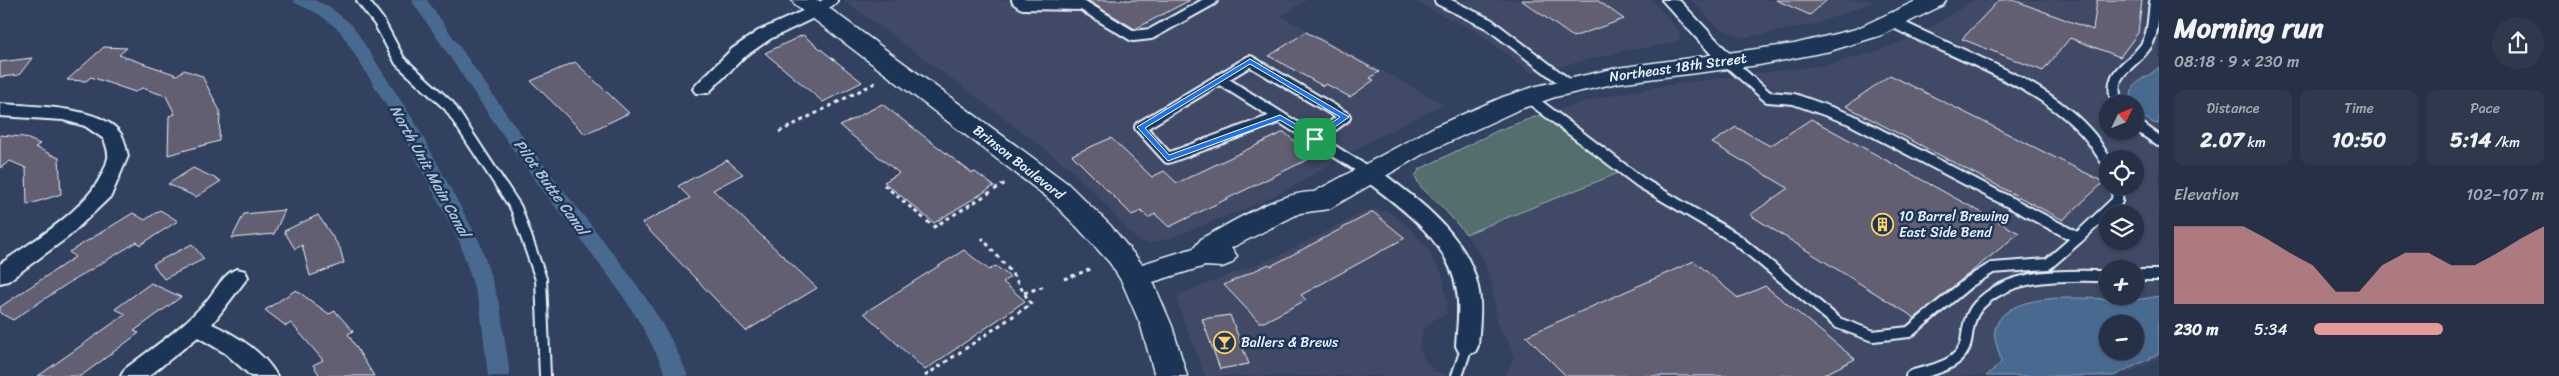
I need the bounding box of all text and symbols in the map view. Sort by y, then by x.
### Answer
text: Morning run [2174,3,2324,52]
button: share [2492,17,2544,69]
street label: Northeast 18th Street [1608,45,1748,90]
text: 08:18 · 9 × 230 m [2174,47,2299,76]
north arrow [2099,95,2144,140]
map controls [2099,95,2144,360]
text: Distance [2206,96,2260,121]
text: Time [2344,96,2374,121]
text: Pace [2470,96,2500,121]
water label: North Unit Main Canal [383,100,479,245]
street label: Brinson Boulevard [967,118,1071,207]
pin [1294,118,1336,160]
text: 2.07 [2200,121,2244,159]
text: 10:50 [2332,121,2386,159]
text: 5:14 [2450,121,2491,159]
icon: arrive [1301,125,1329,153]
text: km [2244,130,2266,155]
text: /km [2491,130,2520,155]
water label: Pilot Butte Canal [507,133,597,244]
button: locate [2099,150,2144,195]
text: Elevation [2174,180,2239,209]
text: 102–107 m [2466,180,2544,209]
place label: 10 Barrel Brewing East Side Bend [1899,204,2009,245]
button: layers [2099,205,2144,250]
building icon: 10 Barrel Brewing East Side Bend [1871,212,1895,236]
button: + [2099,260,2144,305]
button: − [2099,315,2144,360]
text: 230 m [2174,315,2219,344]
text: 5:34 [2254,315,2287,344]
bar icon: Ballers & Brews [1213,330,1237,354]
place label: Ballers & Brews [1241,330,1339,355]

